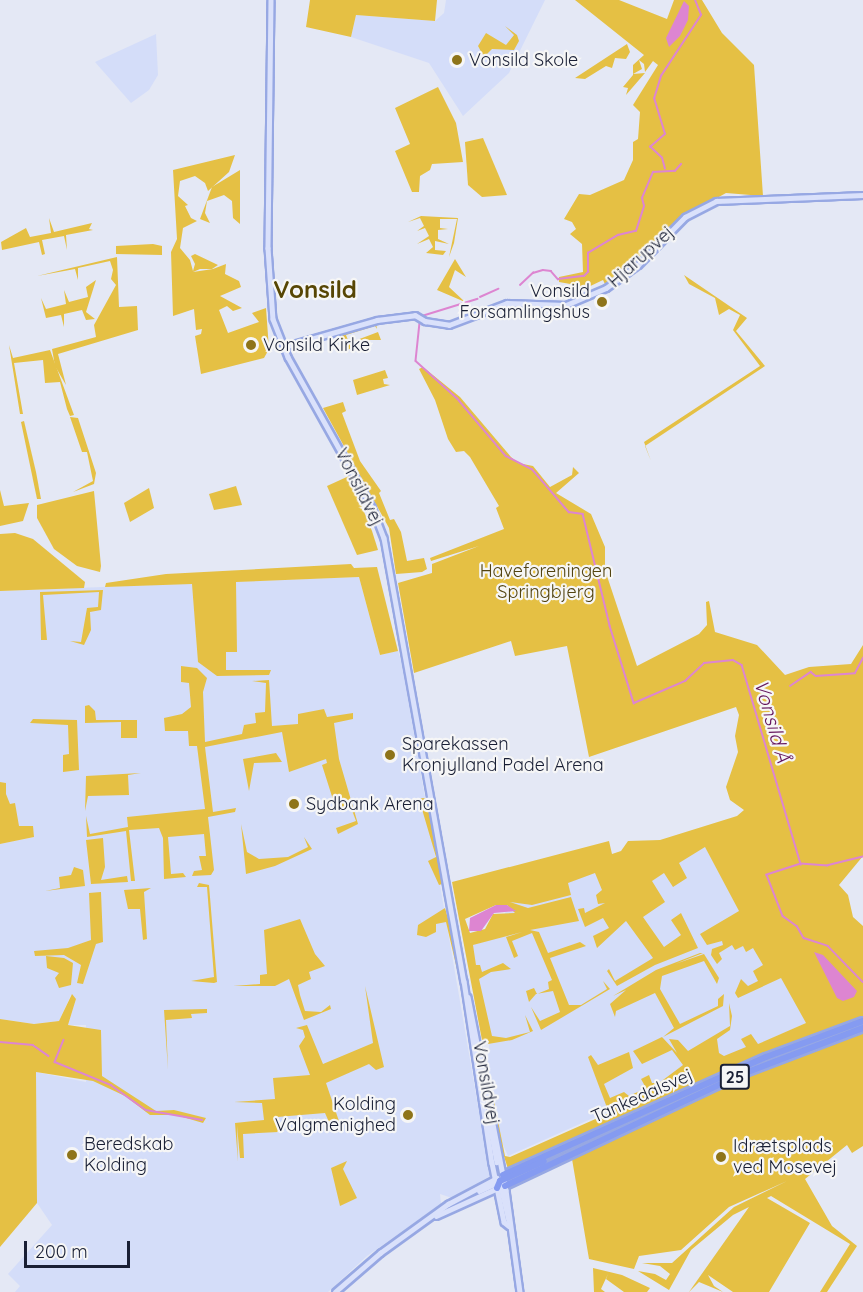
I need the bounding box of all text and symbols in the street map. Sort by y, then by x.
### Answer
place label: Vonsild Skole [469,49,578,71]
marker: Vonsild Skole [450,53,464,67]
street label: Hjarupvej [604,222,678,292]
district label: Vonsild [273,276,357,304]
place label: Vonsild Forsamlingshus [460,281,590,324]
marker: Vonsild Forsamlingshus [595,295,609,309]
place label: Vonsild Kirke [263,334,370,356]
marker: Vonsild Kirke [244,338,258,352]
street label: Vonsildvej [330,444,388,530]
park label: Haveforeningen Springbjerg [480,561,612,604]
water label: Vonsild Å [750,677,796,765]
place label: Sparekassen Kronjylland Padel Arena [402,734,604,777]
marker: Sparekassen Kronjylland Padel Arena [383,748,397,762]
place label: Sydbank Arena [306,793,434,815]
marker: Sydbank Arena [287,797,301,811]
street label: Vonsildvej [468,1040,504,1126]
street label: Tankedalsvej [588,1064,696,1128]
road number: 25 [718,1064,752,1090]
place label: Kolding Valgmenighed [275,1094,396,1136]
marker: Kolding Valgmenighed [401,1108,415,1122]
place label: Beredskab Kolding [84,1134,173,1176]
place label: Idrætsplads ved Mosevej [733,1136,837,1178]
marker: Beredskab Kolding [65,1148,79,1162]
marker: Idrætsplads ved Mosevej [714,1150,728,1164]
scale bar [27,1229,134,1267]
text: 200 m [35,1240,88,1263]

